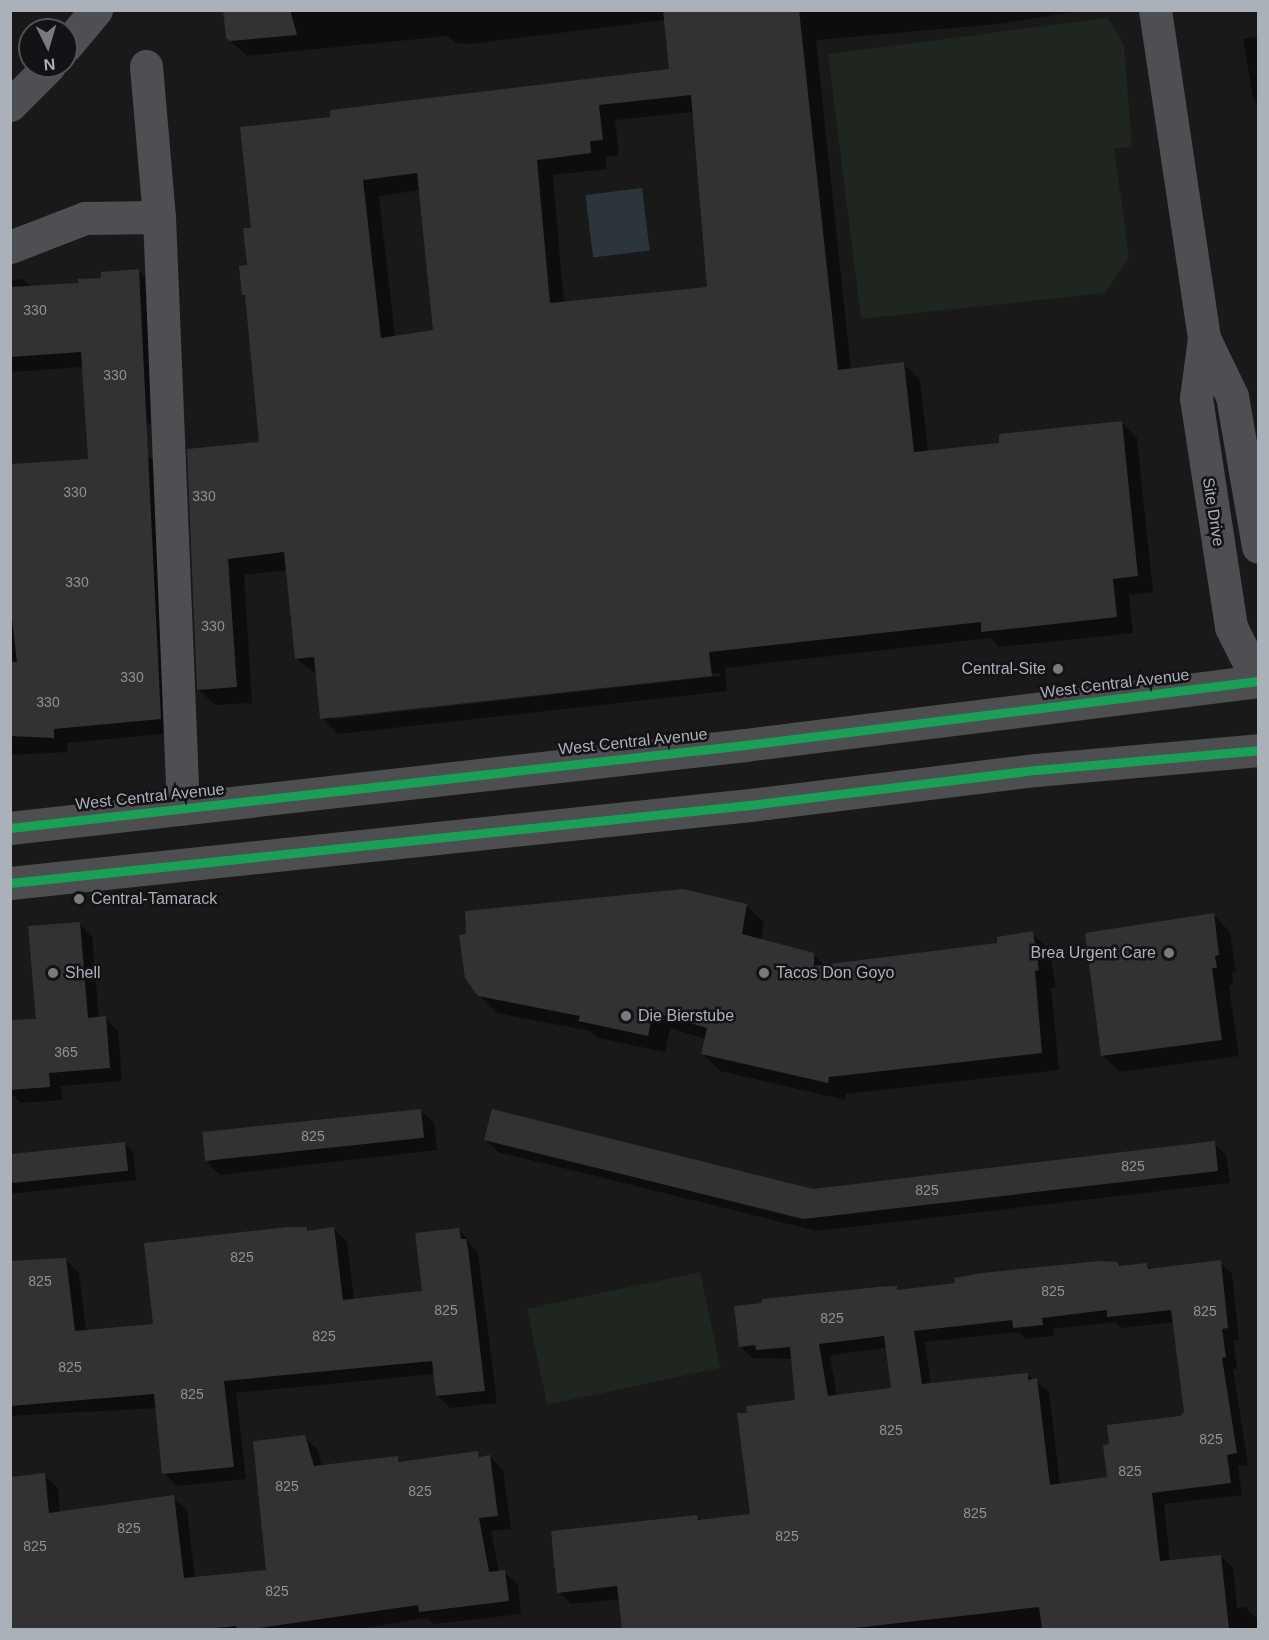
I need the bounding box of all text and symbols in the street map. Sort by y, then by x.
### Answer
north arrow [18,18,78,78]
text: N [43,55,56,73]
house number: 330 [23,302,47,318]
house number: 330 [103,367,127,383]
street label: Site Drive [1198,476,1228,548]
house number: 330 [63,484,87,500]
house number: 330 [192,488,216,504]
house number: 330 [65,574,89,590]
house number: 330 [201,618,225,634]
place label: Central-Site [962,659,1046,679]
marker: Central-Site [1051,662,1065,676]
street label: West Central Avenue [1039,665,1191,703]
house number: 330 [120,669,144,685]
house number: 330 [36,694,60,710]
street label: West Central Avenue [557,725,709,759]
street label: West Central Avenue [74,780,226,814]
place label: Central-Tamarack [91,889,217,909]
marker: Central-Tamarack [72,892,86,906]
place label: Brea Urgent Care [1031,943,1156,963]
marker: Brea Urgent Care [1160,944,1178,962]
place label: Shell [65,963,101,983]
place label: Tacos Don Goyo [776,963,894,983]
marker: Shell [46,966,60,980]
marker: Tacos Don Goyo [757,966,771,980]
place label: Die Bierstube [638,1006,734,1026]
marker: Die Bierstube [619,1009,633,1023]
house number: 365 [54,1044,78,1060]
house number: 825 [301,1128,325,1144]
house number: 825 [1121,1158,1145,1174]
house number: 825 [915,1182,939,1198]
house number: 825 [230,1249,254,1265]
house number: 825 [28,1273,52,1289]
house number: 825 [1041,1283,1065,1299]
house number: 825 [434,1302,458,1318]
house number: 825 [1193,1303,1217,1319]
house number: 825 [820,1310,844,1326]
house number: 825 [312,1328,336,1344]
house number: 825 [58,1359,82,1375]
house number: 825 [180,1386,204,1402]
house number: 825 [879,1422,903,1438]
house number: 825 [1199,1431,1223,1447]
house number: 825 [1118,1463,1142,1479]
house number: 825 [275,1478,299,1494]
house number: 825 [408,1483,432,1499]
house number: 825 [963,1505,987,1521]
house number: 825 [117,1520,141,1536]
house number: 825 [775,1528,799,1544]
house number: 825 [23,1538,47,1554]
house number: 825 [265,1583,289,1599]

